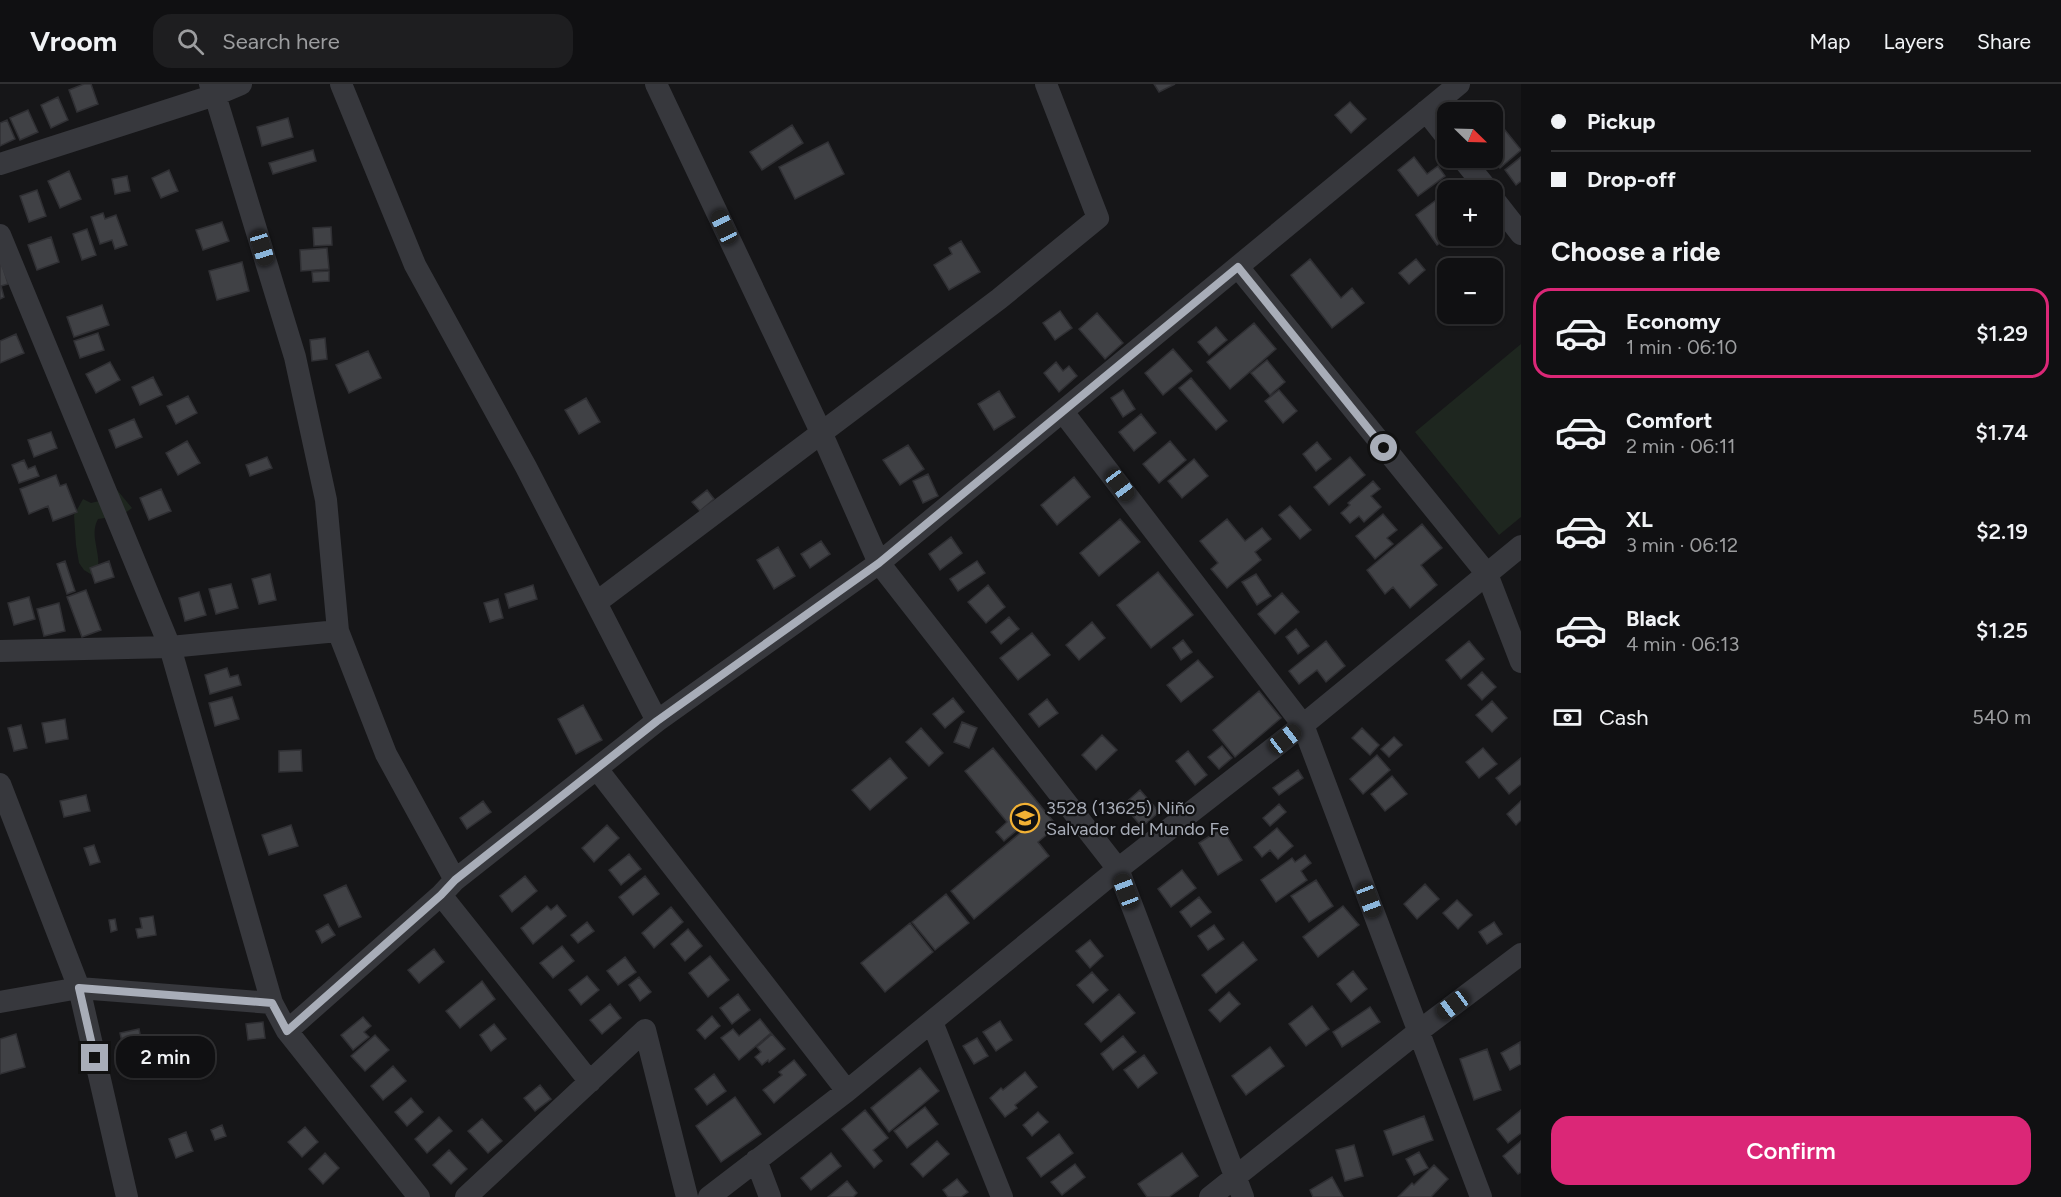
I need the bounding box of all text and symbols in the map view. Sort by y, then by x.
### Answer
search box [153,14,573,68]
text: Vroom [30,24,117,58]
icon: search [174,25,207,58]
text: Search here [222,28,340,55]
text: Map [1810,29,1850,54]
text: Layers [1883,29,1944,54]
text: Share [1977,29,2031,54]
north arrow [1437,102,1503,168]
map controls [1437,102,1503,324]
text: Pickup [1587,108,1656,135]
text: Drop-off [1587,166,1676,193]
button: + [1437,180,1503,246]
car [708,207,740,247]
car [248,228,276,268]
text: Choose a ride [1551,235,1720,268]
button: − [1437,258,1503,324]
icon: car [1554,306,1608,360]
text: Economy [1626,308,1721,335]
text: $1.29 [1976,320,2028,347]
text: 1 min · 06:10 [1626,335,1737,359]
icon: car [1554,405,1608,459]
text: Comfort [1626,407,1712,434]
text: $1.74 [1976,419,2028,446]
route start [1370,434,1397,461]
text: 2 min · 06:11 [1626,434,1736,458]
car [1102,465,1138,505]
icon: car [1554,504,1608,558]
text: XL [1626,506,1653,533]
text: $2.19 [1976,518,2028,545]
text: 3 min · 06:12 [1626,533,1738,557]
icon: car [1554,603,1608,657]
text: Black [1626,605,1680,632]
text: $1.25 [1976,617,2028,644]
text: 4 min · 06:13 [1626,632,1739,656]
icon: cash [1551,701,1584,734]
text: Cash [1599,704,1649,731]
text: 540 m [1972,705,2031,729]
car [1265,721,1305,757]
place label: 3528 (13625) Niño Salvador del Mundo Fe [1046,797,1229,840]
school or university icon: 3528 (13625) Niño Salvador del Mundo Fe [1009,802,1041,834]
car [1111,871,1141,911]
car [1354,880,1384,920]
car [1433,987,1473,1023]
callout: 2 min [116,1037,215,1079]
route end [81,1044,108,1071]
text: 2 min [141,1045,190,1069]
button: Confirm [1551,1116,2031,1185]

